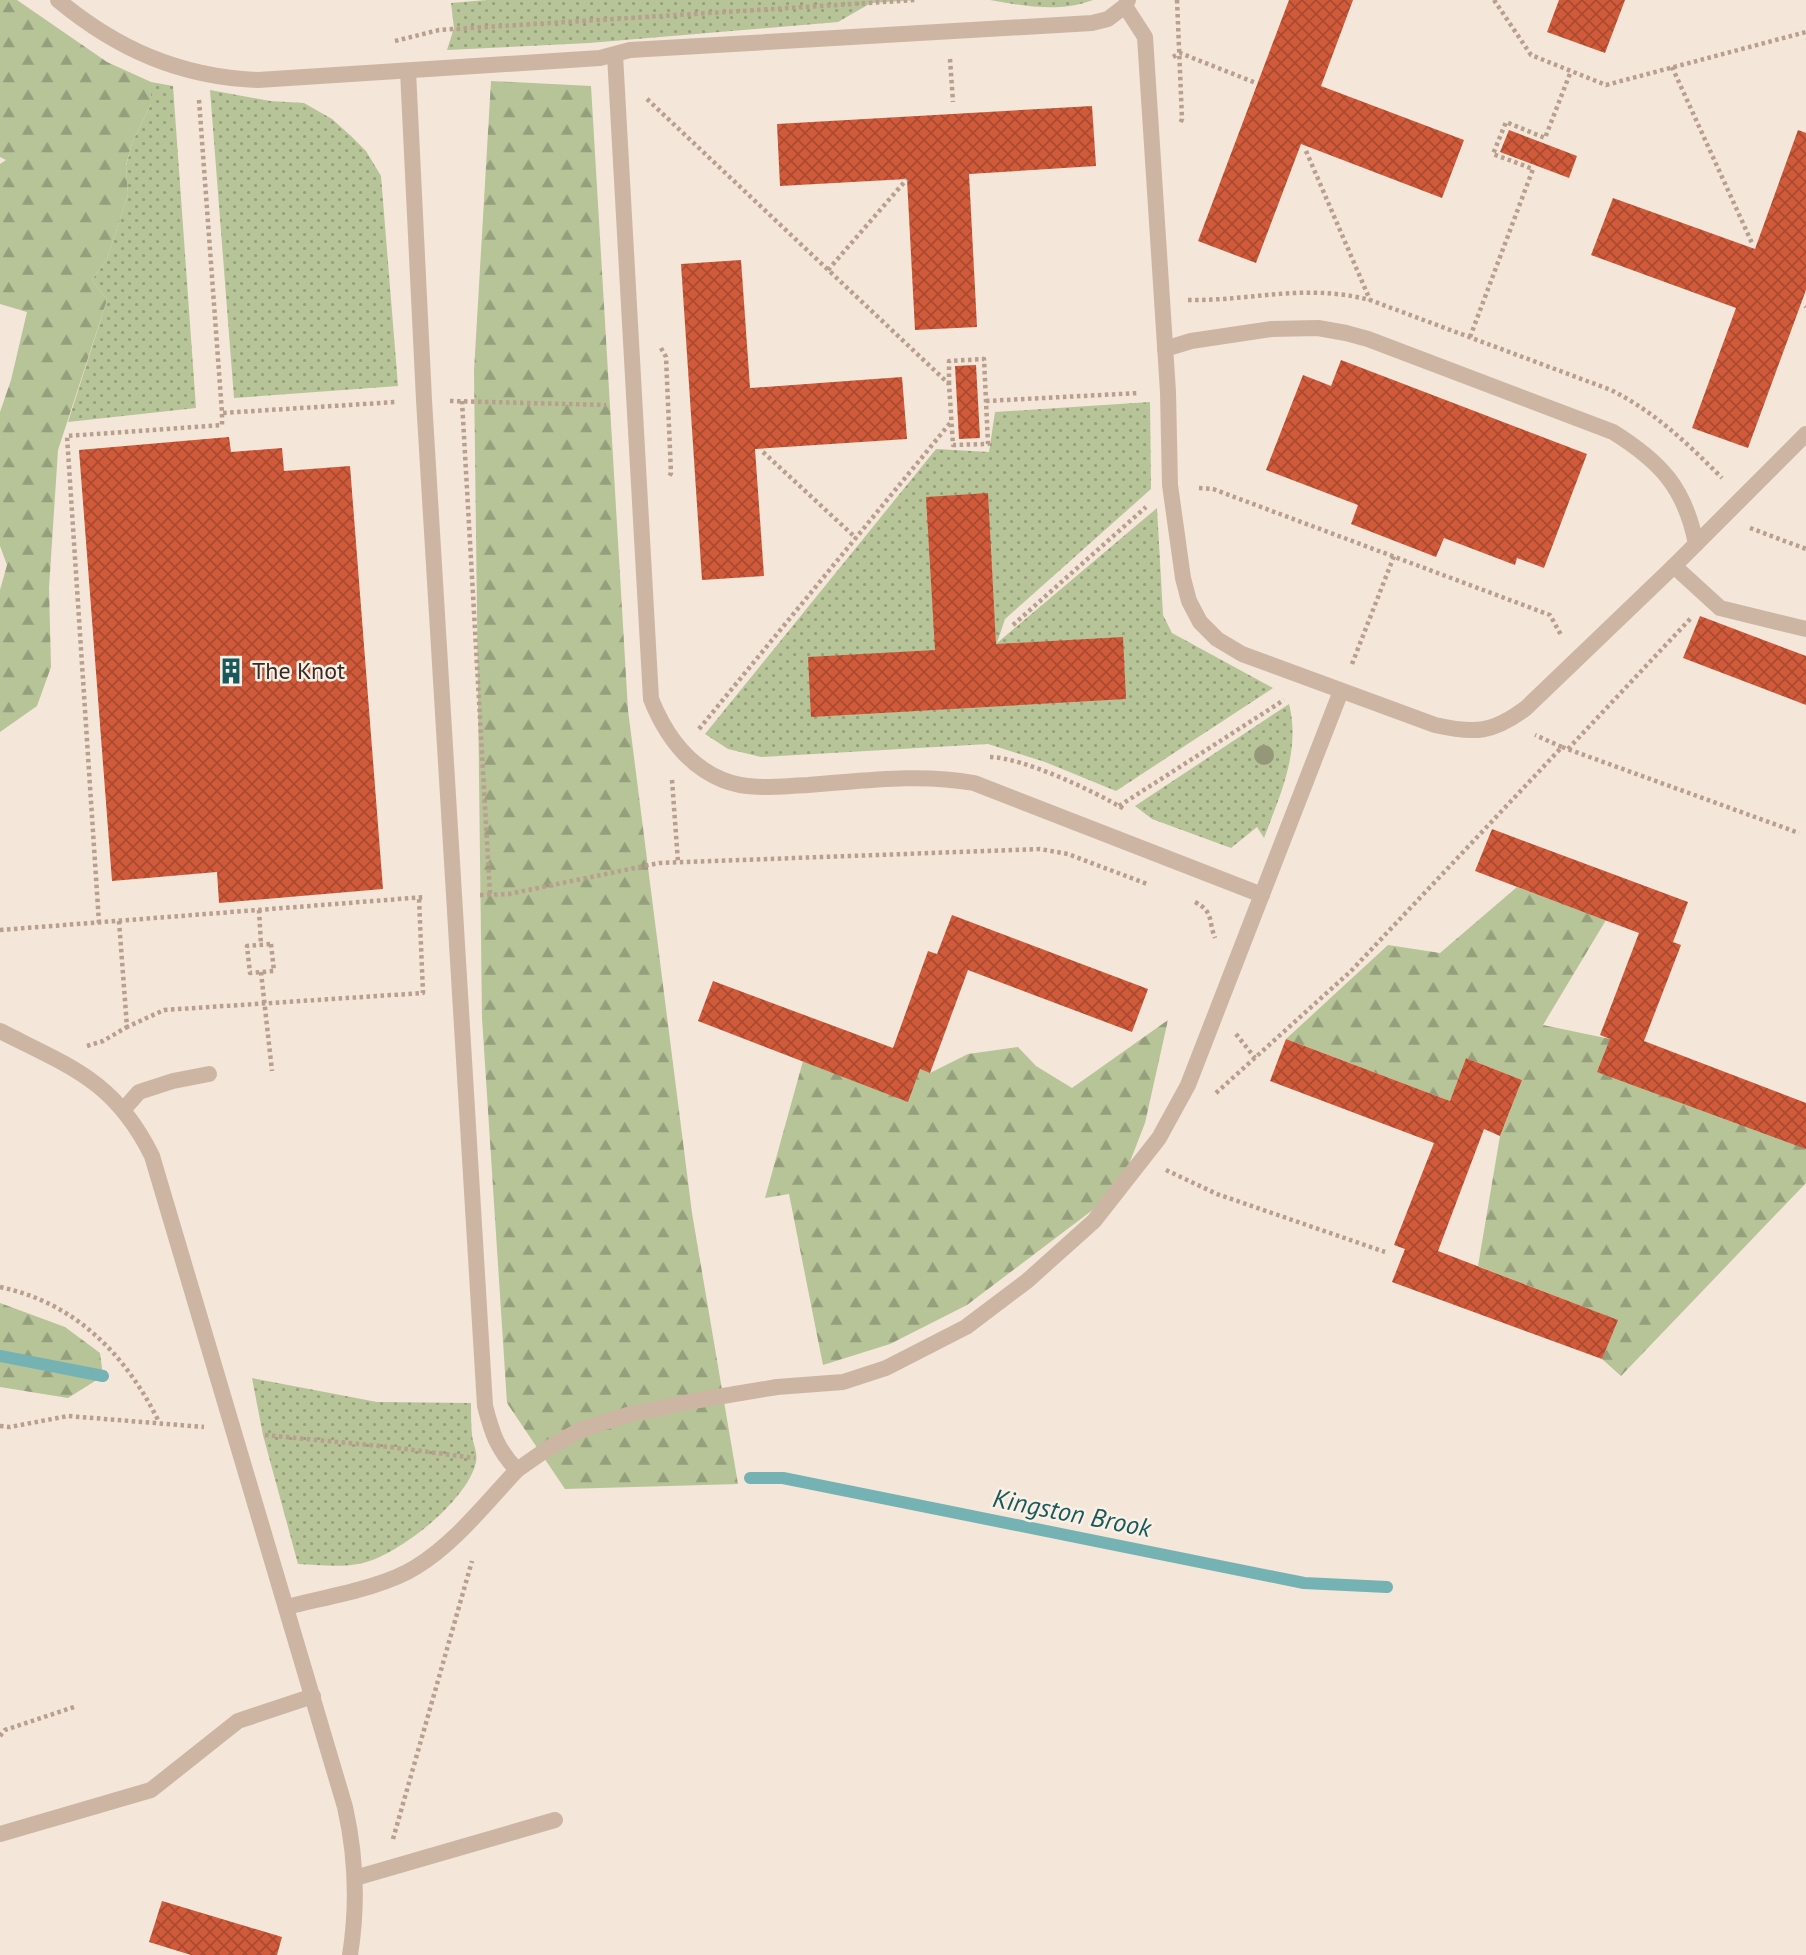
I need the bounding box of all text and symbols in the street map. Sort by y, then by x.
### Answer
place label: The Knot [252,655,345,686]
building icon: The Knot [216,656,246,686]
water label: Kingston Brook [990,1481,1155,1544]

